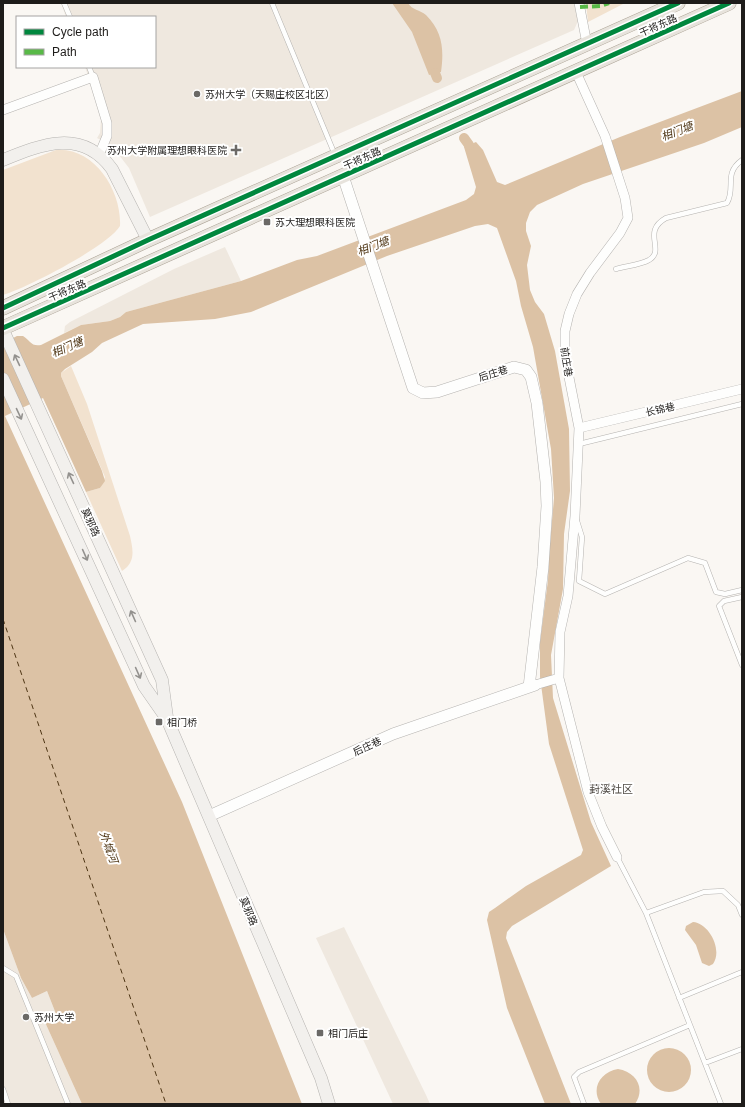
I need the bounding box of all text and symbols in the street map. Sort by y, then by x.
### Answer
street label: 干将东路 [638,12,679,39]
legend [16,16,156,68]
text: Cycle path [52,25,109,39]
text: Path [52,45,77,59]
marker: 苏州大学（天赐庄校区北区） [192,89,202,99]
place label: 苏州大学（天赐庄校区北区） [205,89,335,100]
water label: 相门塘 [659,119,696,143]
marker: 苏州大学附属理想眼科医院 [230,144,242,156]
place label: 苏州大学附属理想眼科医院 [107,145,227,156]
street label: 干将东路 [342,145,383,172]
marker: 苏大理想眼科医院 [262,217,272,227]
place label: 苏大理想眼科医院 [275,217,355,228]
water label: 相门塘 [355,234,392,258]
street label: 干将东路 [47,278,88,303]
water label: 相门塘 [49,334,86,359]
street label: 前庄巷 [559,346,574,378]
one-way arrow [13,354,20,366]
street label: 后庄巷 [477,364,509,383]
street label: 长锦巷 [644,401,676,418]
one-way arrow [16,408,24,420]
one-way arrow [67,472,74,484]
street label: 莫邪路 [79,506,102,538]
one-way arrow [81,548,89,560]
one-way arrow [129,610,137,622]
one-way arrow [135,667,142,679]
marker: 相门桥 [154,717,164,727]
place label: 相门桥 [167,717,197,728]
street label: 后庄巷 [351,735,383,758]
district label: 葑溪社区 [589,783,633,795]
water label: 外城河 [98,829,121,866]
street label: 莫邪路 [238,895,259,927]
marker: 苏州大学 [21,1012,31,1022]
place label: 苏州大学 [34,1012,74,1023]
marker: 相门后庄 [315,1028,325,1038]
place label: 相门后庄 [328,1028,368,1039]

